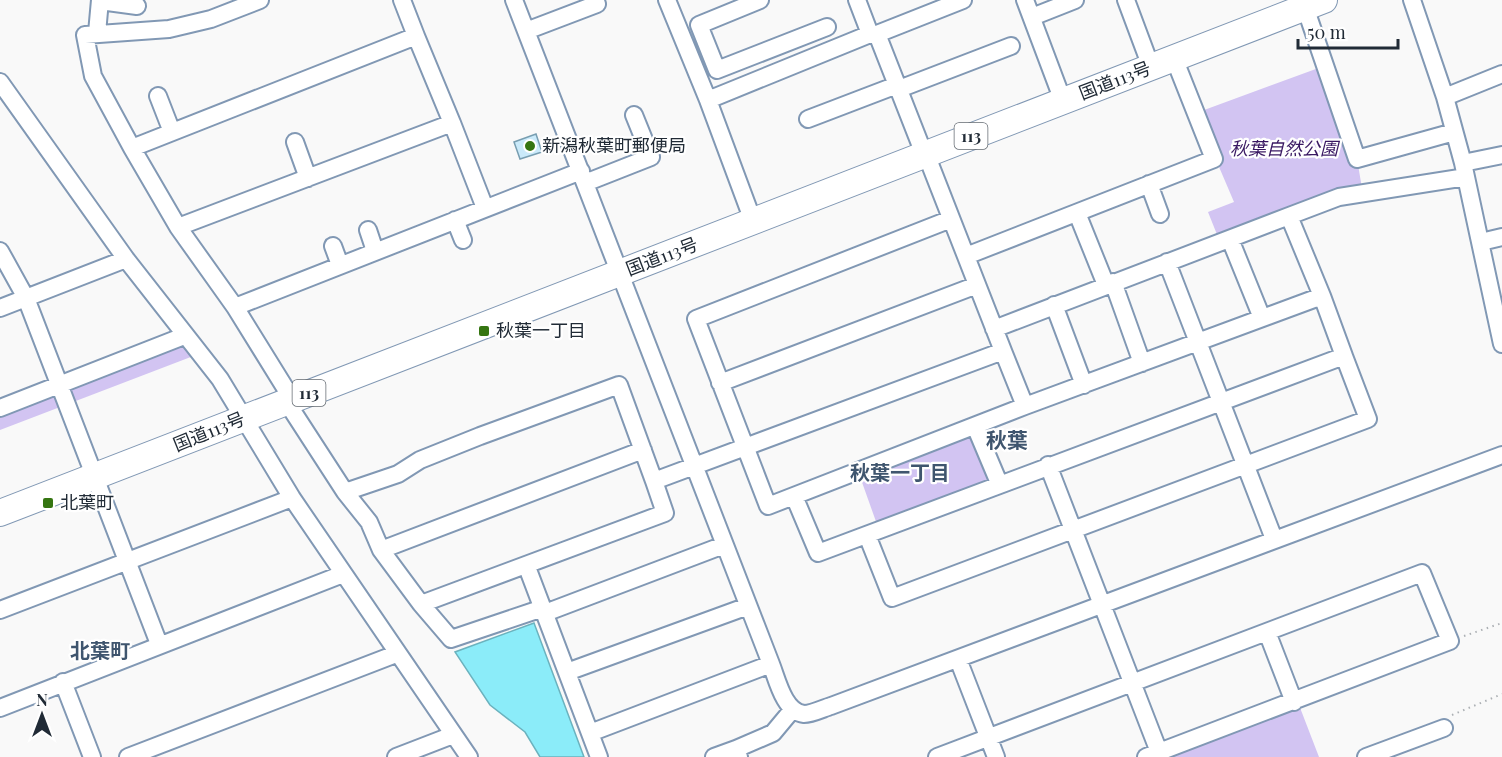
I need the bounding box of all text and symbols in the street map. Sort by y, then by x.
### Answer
scale bar [1298,12,1398,50]
text: 50 m [1307,20,1346,44]
street label: 国道113号 [1075,55,1154,105]
road number: 113 [954,123,988,149]
place label: 新潟秋葉町郵便局 [542,133,686,157]
park label: 秋葉自然公園 [1230,136,1341,160]
marker: 新潟秋葉町郵便局 [523,139,537,153]
street label: 国道113号 [622,231,701,281]
place label: 秋葉一丁目 [496,318,586,342]
marker: 秋葉一丁目 [477,324,491,338]
road number: 113 [292,380,326,406]
street label: 国道113号 [169,406,248,456]
district label: 秋葉 [986,425,1028,453]
district label: 秋葉一丁目 [850,458,950,485]
place label: 北葉町 [60,490,114,514]
marker: 北葉町 [41,496,55,510]
district label: 北葉町 [70,636,130,663]
north arrow [12,685,72,745]
text: N [36,689,48,710]

